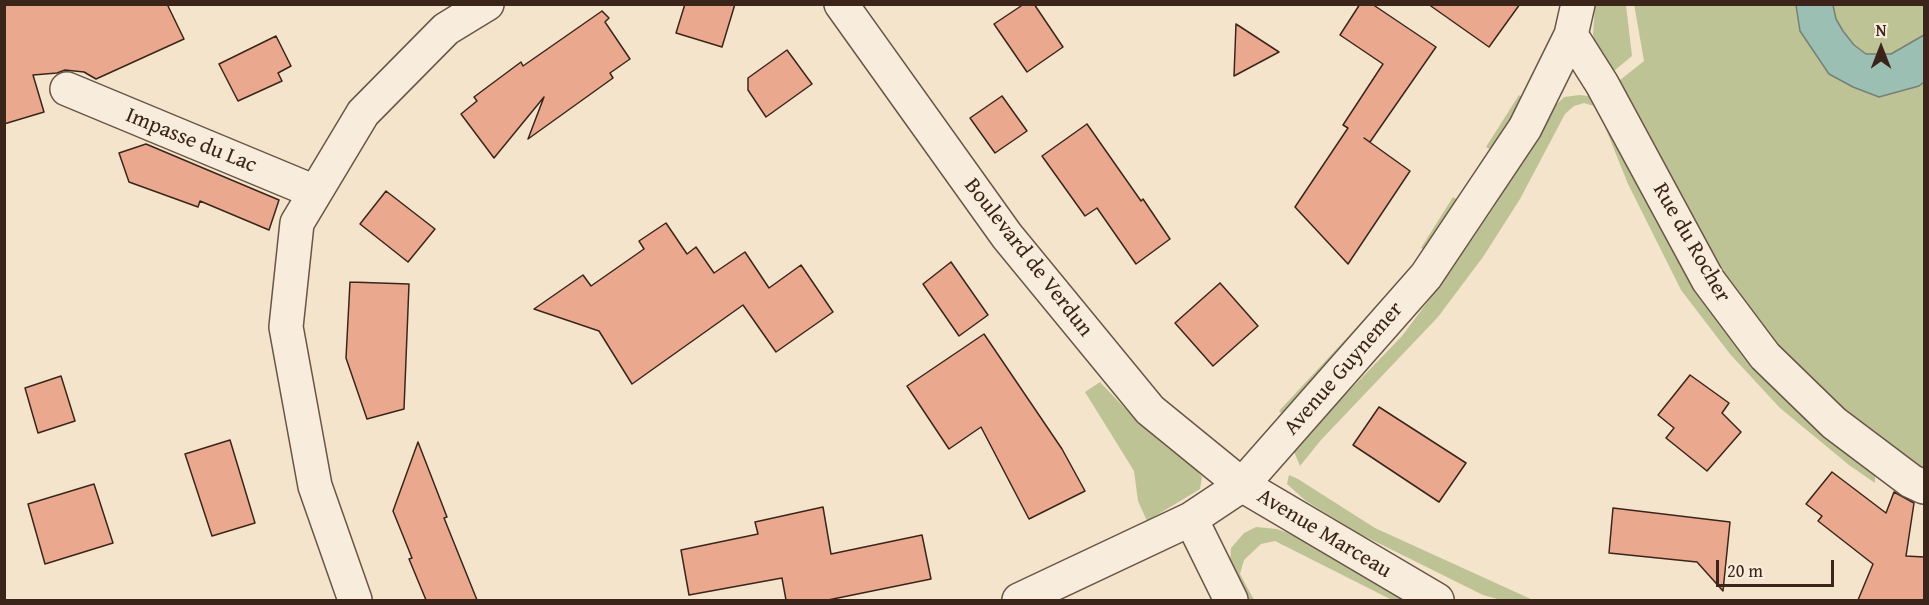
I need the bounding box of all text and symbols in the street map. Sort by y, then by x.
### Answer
north arrow [1851,18,1911,78]
text: N [1876,18,1886,42]
street label: Impasse du Lac [122,103,260,179]
street label: Boulevard de Verdun [958,174,1098,342]
street label: Rue du Rocher [1646,179,1736,307]
street label: Avenue Guynemer [1279,297,1409,441]
street label: Avenue Marceau [1252,484,1396,584]
scale bar [1719,548,1838,586]
text: 20 m [1727,557,1763,584]

